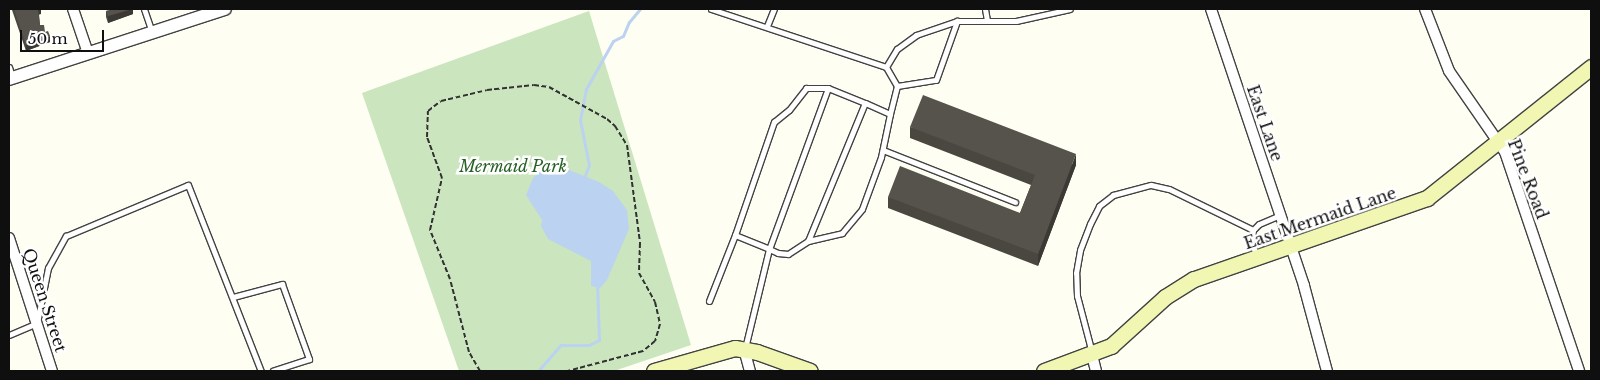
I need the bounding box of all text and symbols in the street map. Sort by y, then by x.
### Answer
scale bar [22,20,106,52]
text: 50 m [28,29,68,48]
street label: East Lane [1243,82,1287,164]
street label: Pine Road [1504,136,1552,222]
park label: Mermaid Park [459,156,567,176]
street label: East Mermaid Lane [1241,183,1399,253]
street label: Queen Street [19,246,71,354]

